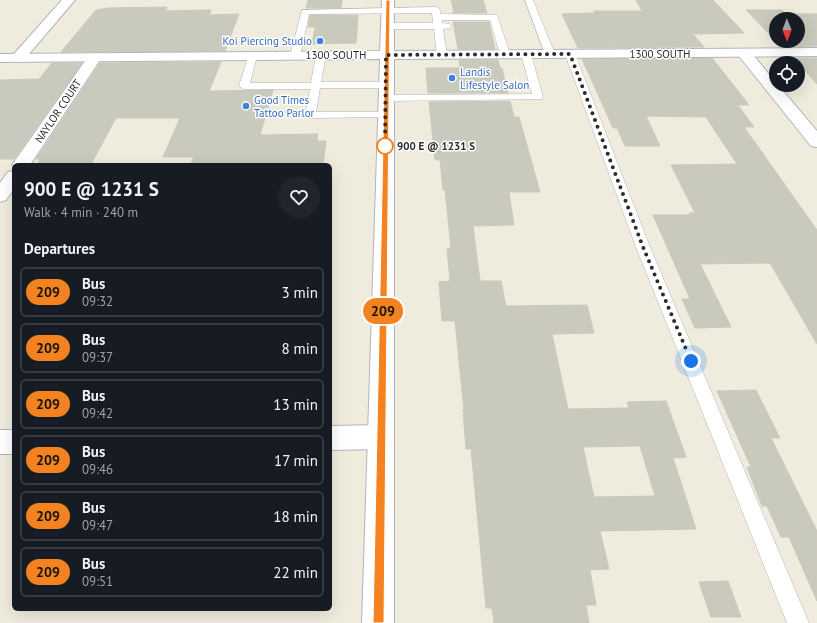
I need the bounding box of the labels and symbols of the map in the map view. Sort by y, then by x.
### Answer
north arrow [769,12,805,48]
place label: Koi Piercing Studio [223,34,312,48]
marker: Koi Piercing Studio [315,36,325,46]
street label: 1300 SOUTH [630,47,690,61]
street label: 1300 SOUTH [306,48,366,62]
place label: Landis Lifestyle Salon [460,65,529,92]
marker: Landis Lifestyle Salon [447,73,457,83]
street label: NAYLOR COURT [32,76,84,146]
place label: Good Times Tattoo Parlor [254,93,315,120]
marker: Good Times Tattoo Parlor [241,101,251,111]
marker: 900 E @ 1231 S [376,137,394,155]
place label: 900 E @ 1231 S [397,139,475,153]
line badge: 209 [360,298,406,324]
your location [681,351,701,371]

